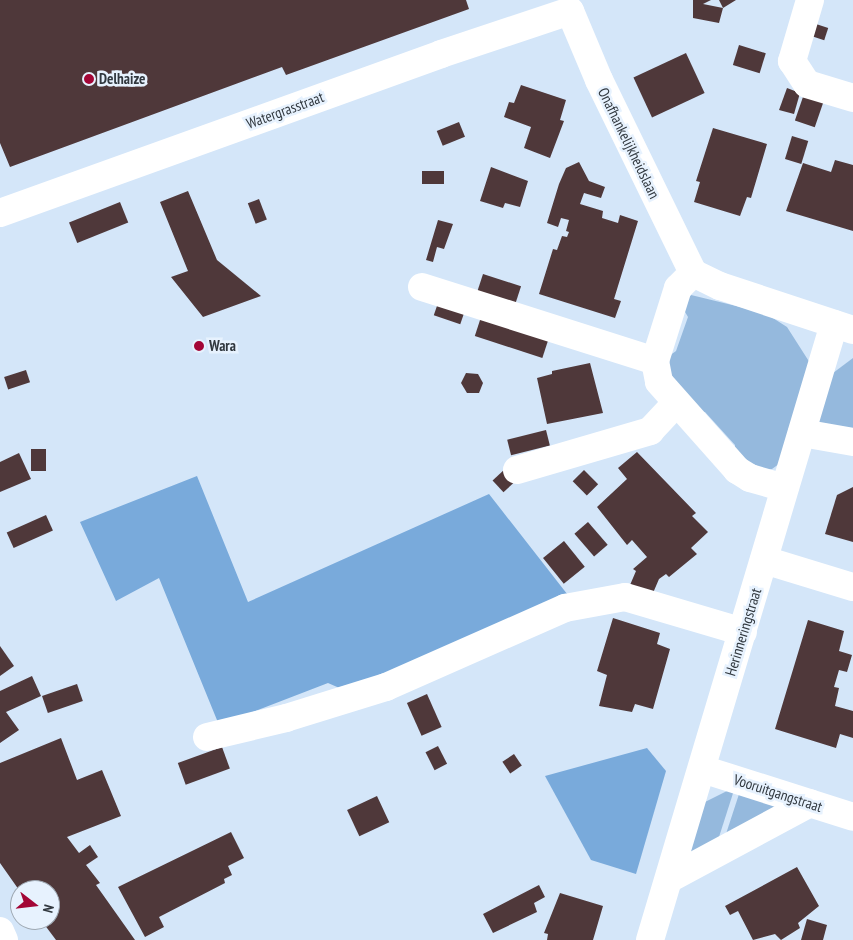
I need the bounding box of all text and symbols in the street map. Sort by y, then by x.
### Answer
place label: Delhaize [99,70,145,88]
marker: Delhaize [83,73,95,85]
street label: Onafhankelijkheidslaan [594,85,664,201]
street label: Watergrasstraat [244,88,326,132]
place label: Wara [209,337,236,355]
marker: Wara [193,340,205,352]
street label: Herinneringstraat [721,586,765,678]
street label: Vooruitgangstraat [731,770,825,816]
north arrow [10,880,60,930]
text: N [39,903,58,915]

